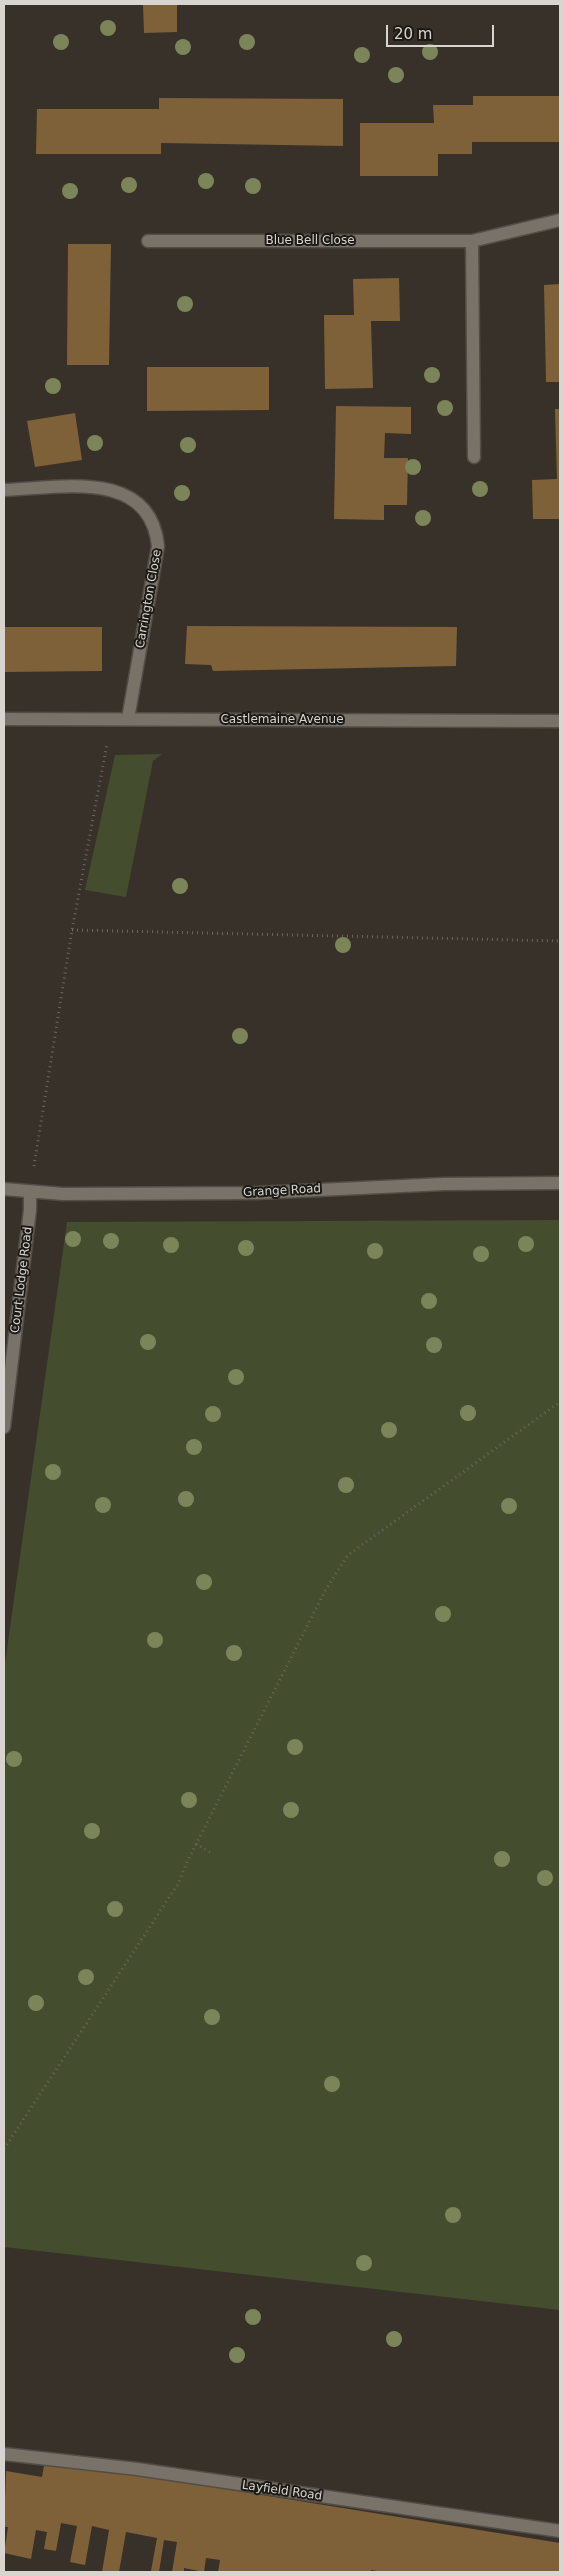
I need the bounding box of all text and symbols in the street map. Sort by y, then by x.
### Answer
scale bar [389,15,496,47]
text: 20 m [394,25,432,43]
street label: Blue Bell Close [265,234,355,248]
street label: Carrington Close [133,548,165,650]
street label: Castlemaine Avenue [220,713,344,727]
street label: Grange Road [243,1182,321,1200]
street label: Court Lodge Road [8,1226,36,1334]
street label: Layfield Road [241,2478,323,2504]

